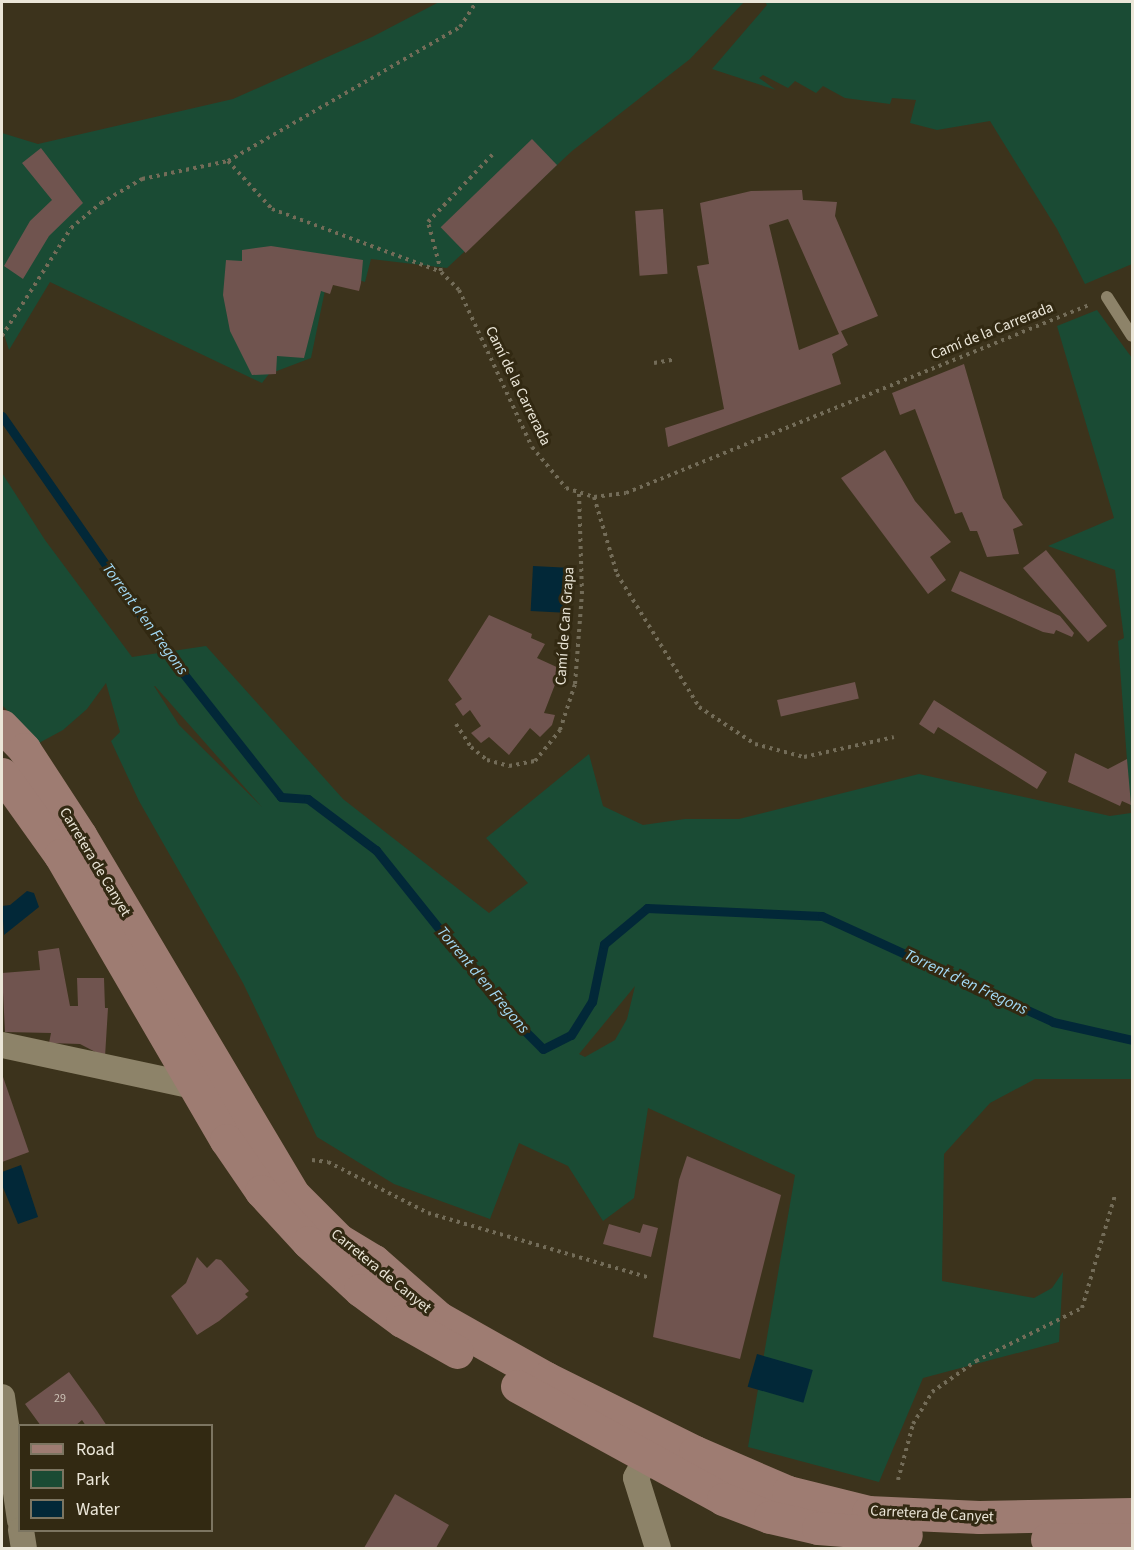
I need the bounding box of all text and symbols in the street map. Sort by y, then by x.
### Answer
street label: Camí de la Carrerada [928,298,1056,364]
street label: Camí de la Carrerada [481,323,555,449]
water label: Torrent d'en Fregons [98,559,192,679]
street label: Camí de Can Grapa [552,566,578,686]
street label: Carretera de Canyet [55,804,135,920]
water label: Torrent d'en Fregons [433,923,533,1037]
water label: Torrent d'en Fregons [901,945,1031,1019]
street label: Carretera de Canyet [327,1225,435,1317]
house number: 29 [54,1392,66,1406]
legend [18,1424,213,1532]
text: Road [76,1437,115,1462]
text: Park [76,1467,110,1492]
text: Water [76,1497,120,1522]
street label: Carretera de Canyet [870,1502,994,1526]

